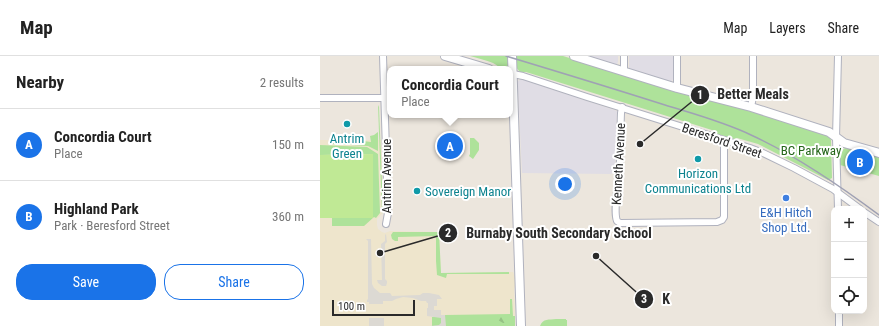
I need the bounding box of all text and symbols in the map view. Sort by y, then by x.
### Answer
text: Map [20,16,53,39]
text: Map [723,20,747,36]
text: Layers [769,20,806,36]
text: Share [828,20,859,36]
popup [387,66,513,118]
text: Nearby [16,72,64,92]
text: 2 results [260,75,304,90]
text: Concordia Court [401,76,499,94]
callout: Better Meals [690,82,797,108]
text: Better Meals [717,86,789,102]
text: 1 [697,88,703,102]
text: Place [401,94,430,109]
marker: Antrim Green [342,119,352,129]
street label: Beresford Street [680,120,764,161]
street label: Kenneth Avenue [609,123,628,205]
text: Concordia Court [54,128,152,146]
place label: Antrim Green [330,131,364,161]
pin: A [437,131,463,161]
text: A [25,137,33,152]
text: 150 m [272,137,304,152]
street label: Antrim Avenue [379,139,394,213]
park label: BC Parkway [781,143,842,158]
text: Place [54,146,83,161]
pin: B [847,147,873,177]
marker: Horizon Communications Ltd [693,154,703,164]
place label: Horizon Communications Ltd [645,166,751,196]
your location [555,174,575,194]
place label: Sovereign Manor [425,184,511,199]
marker: Sovereign Manor [412,186,422,196]
marker: E&H Hitch Shop Ltd. [781,193,791,203]
text: Highland Park [54,200,139,218]
place label: E&H Hitch Shop Ltd. [760,205,812,235]
map controls [831,206,867,314]
button: + [831,206,867,242]
text: B [25,209,33,224]
text: 360 m [272,209,304,224]
text: Park · Beresford Street [54,218,170,233]
callout: Burnaby South Secondary School [438,220,660,246]
text: Burnaby South Secondary School [466,225,652,241]
text: 2 [445,226,451,240]
button: − [831,242,867,278]
button: Save [16,264,156,300]
button: Share [164,264,304,300]
button: locate [831,278,867,314]
callout: K [634,286,678,312]
text: K [662,291,670,307]
text: 3 [641,292,647,306]
scale bar [332,298,415,317]
text: 100 m [338,300,365,313]

